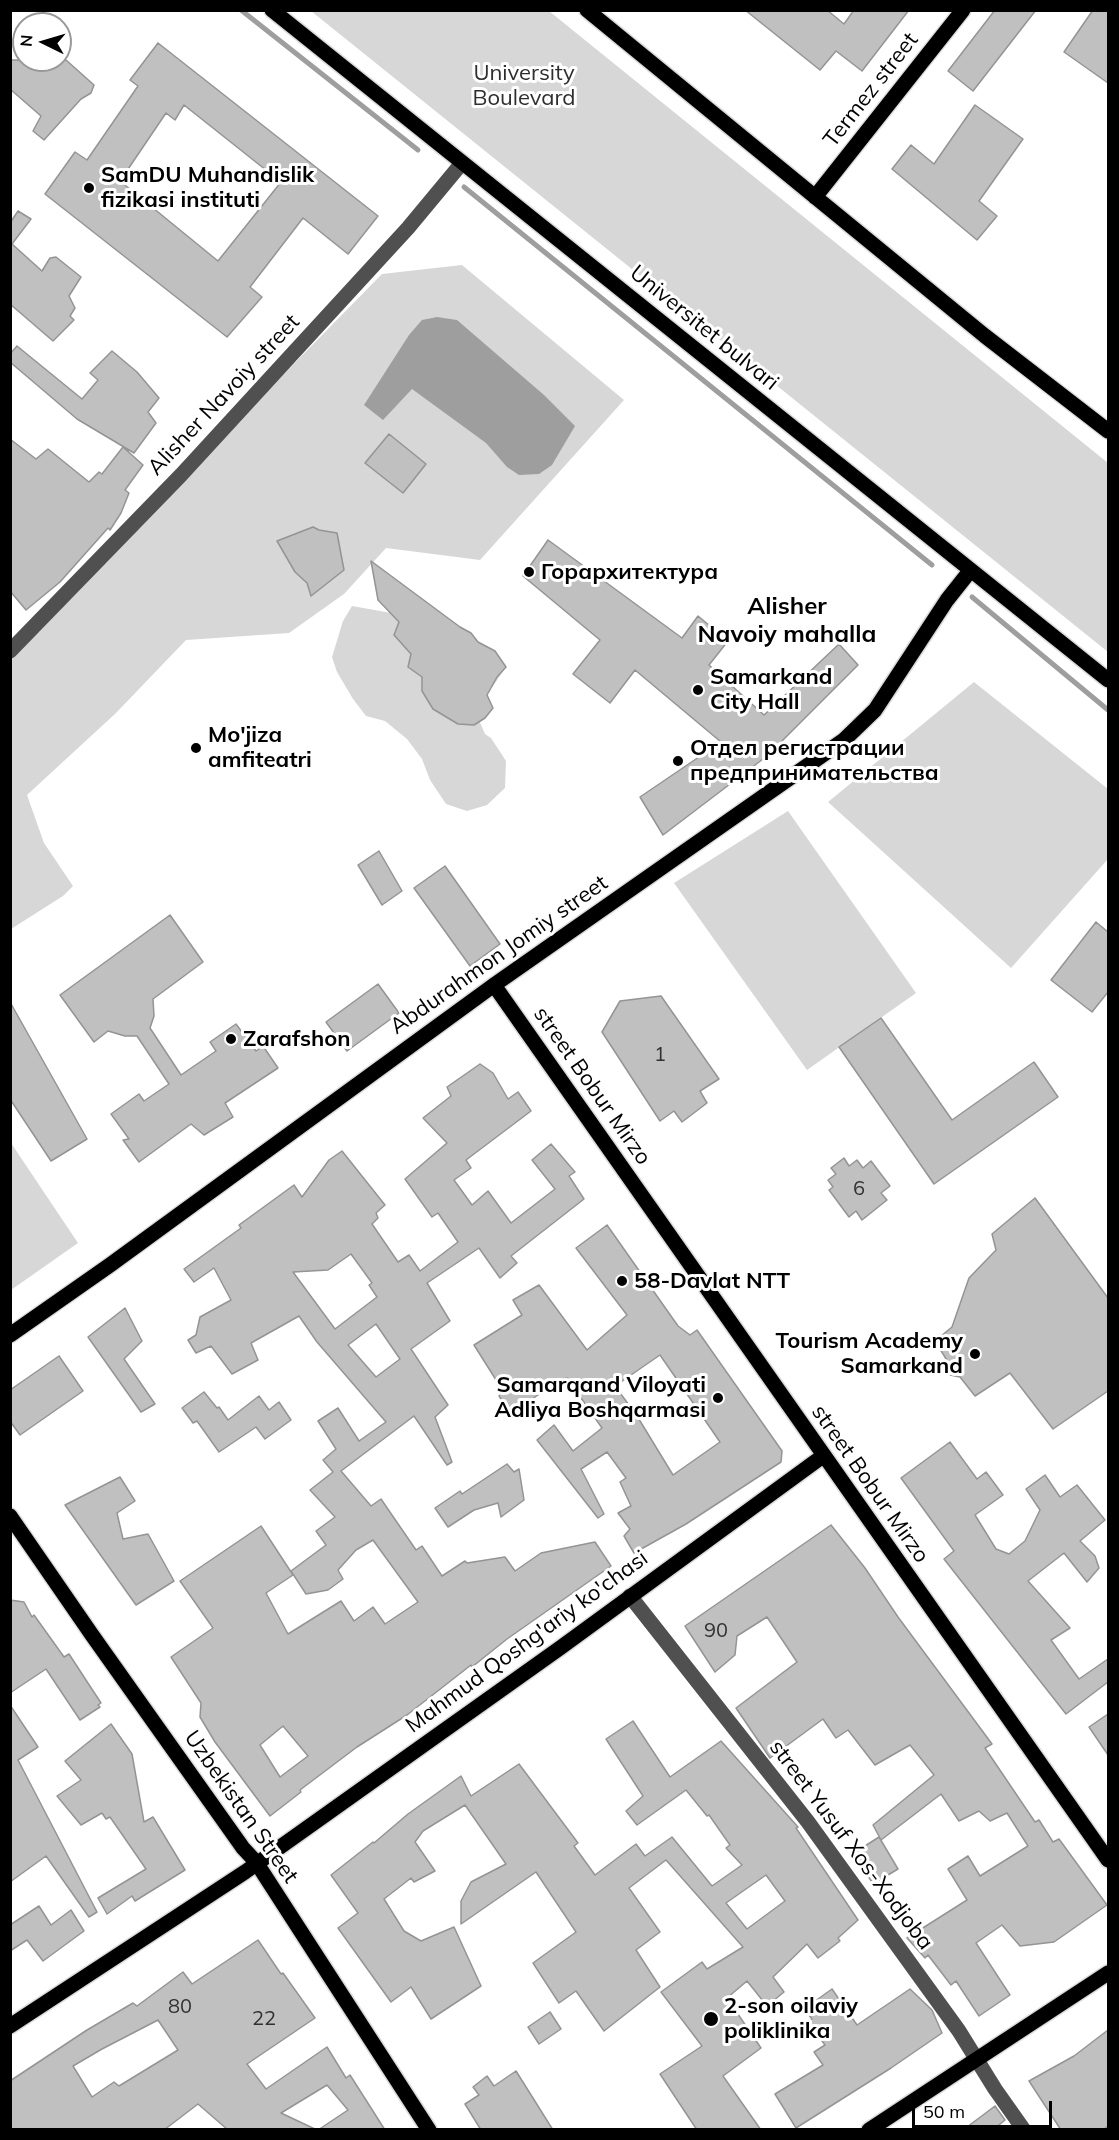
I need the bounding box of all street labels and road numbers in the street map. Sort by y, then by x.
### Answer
street label: Termez street [818,28,924,152]
street label: Universitet bulvari [624,260,784,396]
street label: Alisher Navoiy street [143,309,305,481]
street label: Abdurahmon Jomiy street [385,870,613,1040]
street label: street Bobur Mirzo [528,1002,656,1170]
street label: street Bobur Mirzo [806,1400,934,1568]
street label: Mahmud Qoshg'ariy ko'chasi [401,1545,653,1739]
street label: Uzbekistan Street [178,1726,304,1888]
street label: street Yusuf Xos-Xodjoba [764,1735,938,1955]

